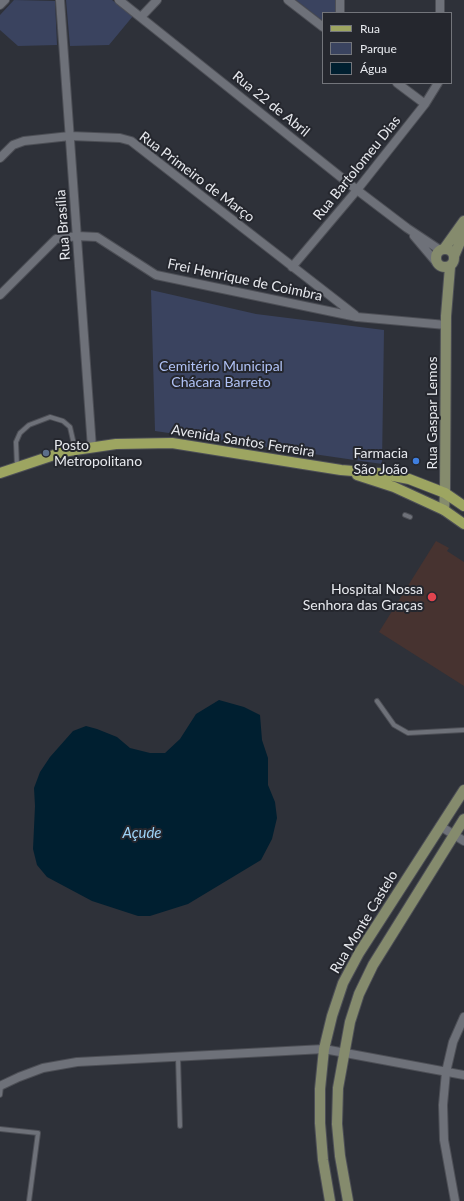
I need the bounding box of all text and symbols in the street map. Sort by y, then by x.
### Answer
legend [322,12,452,84]
text: Rua [360,21,380,36]
text: Parque [360,41,397,56]
text: Água [360,61,387,76]
street label: Rua 22 de Abril [229,68,313,140]
street label: Rua Bartolomeu Dias [310,113,404,223]
street label: Rua Primeiro de Março [136,128,258,226]
street label: Rua Brasília [52,189,74,261]
street label: Frei Henrique de Coimbra [166,255,324,305]
street label: Rua Gaspar Lemos [424,356,440,470]
park label: Cemitério Municipal Chácara Barreto [159,358,283,390]
street label: Avenida Santos Ferreira [170,421,316,461]
place label: Posto Metropolitano [54,437,142,470]
place label: Farmacia São João [354,445,408,478]
marker: Posto Metropolitano [41,448,51,458]
marker: Farmacia São João [411,456,421,466]
place label: Hospital Nossa Senhora das Graças [303,581,423,614]
marker: Hospital Nossa Senhora das Graças [426,591,438,603]
water label: Açude [122,824,162,842]
street label: Rua Monte Castelo [327,867,401,977]

